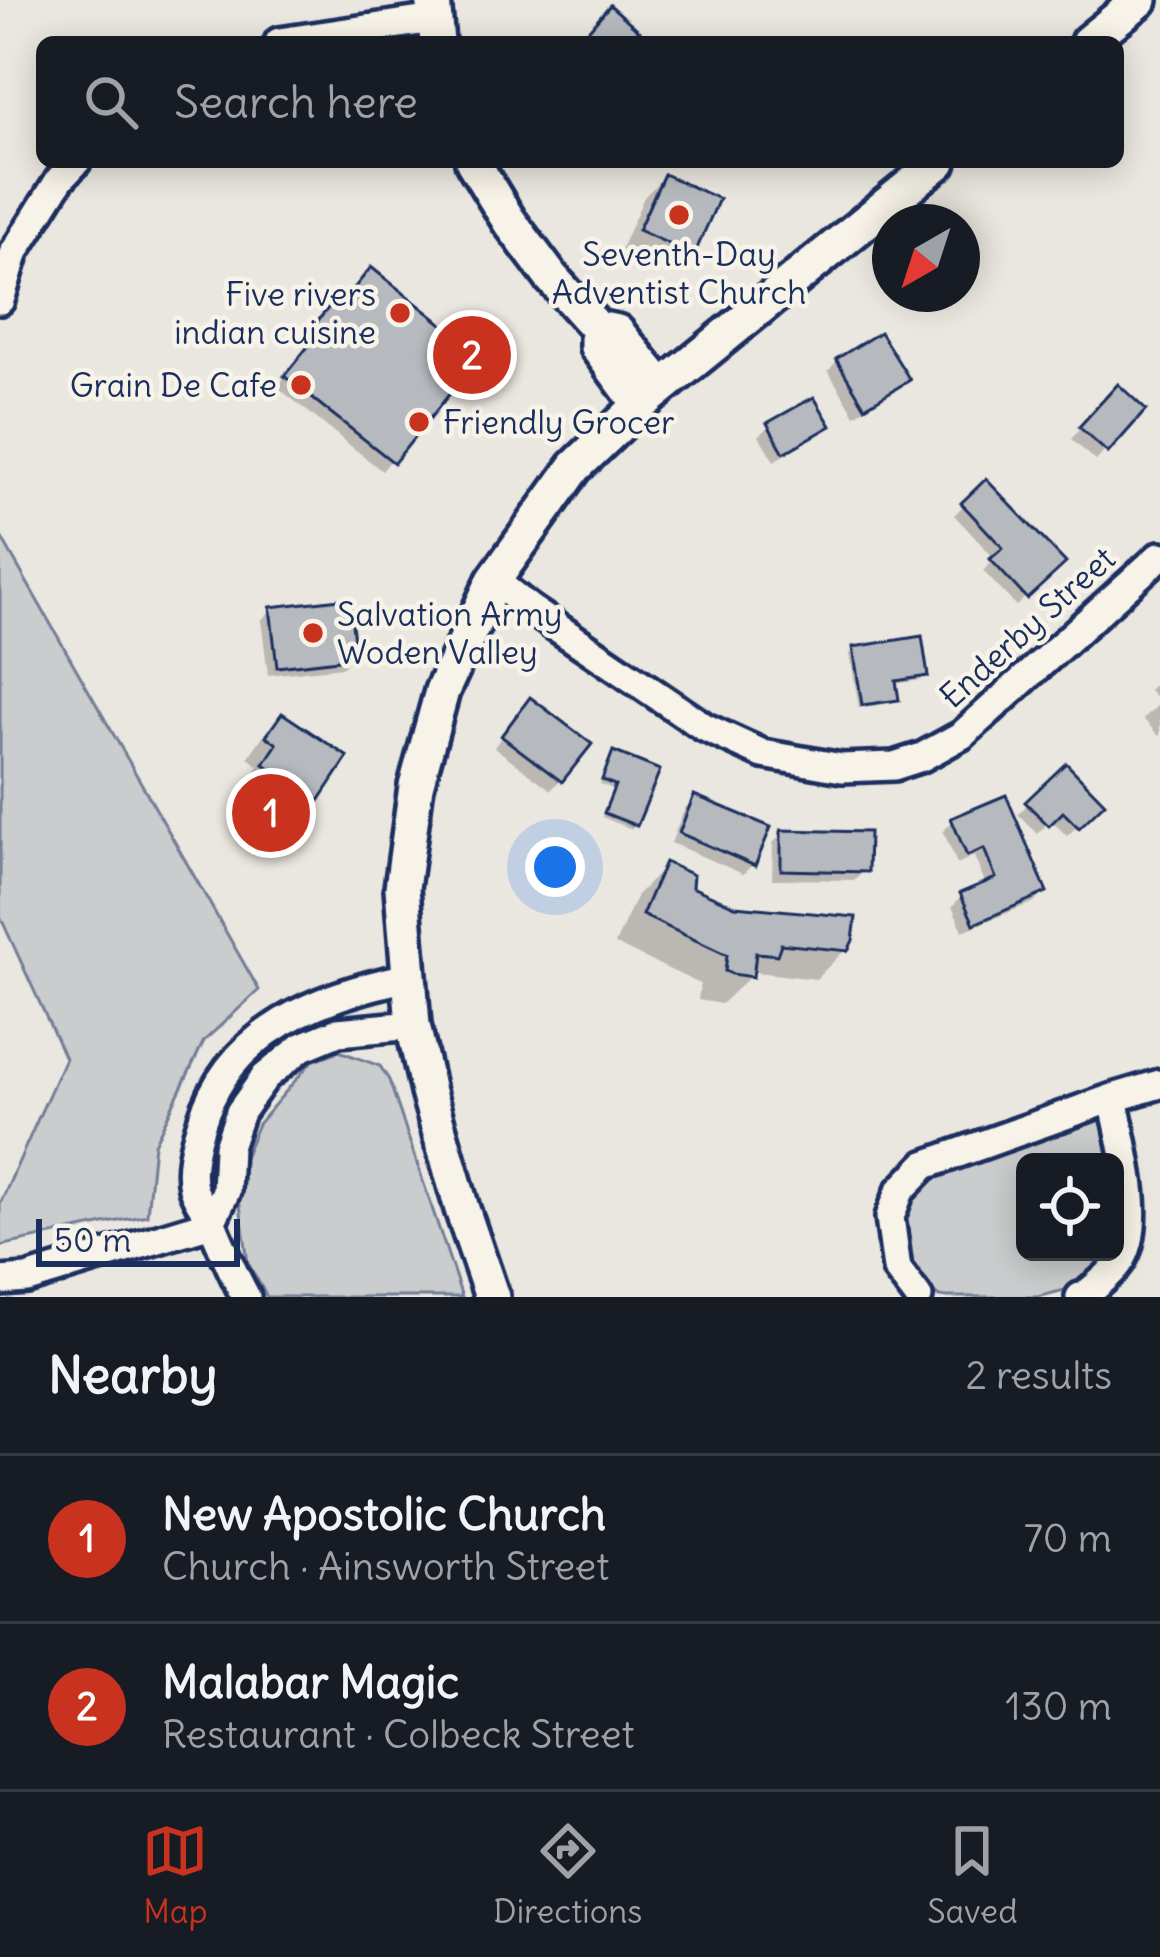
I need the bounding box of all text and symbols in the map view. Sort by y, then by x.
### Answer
search box [36,36,1124,168]
icon: search [78,69,144,135]
text: Search here [174,74,418,130]
marker: Seventh-Day Adventist Church [666,202,692,228]
north arrow [872,204,980,312]
place label: Seventh-Day Adventist Church [552,233,806,313]
place label: Five rivers indian cuisine [174,273,376,353]
marker: Five rivers indian cuisine [387,300,413,326]
pin: 2 [433,310,511,400]
place label: Grain De Cafe [70,364,277,406]
marker: Grain De Cafe [288,372,314,398]
place label: Friendly Grocer [443,401,674,443]
marker: Friendly Grocer [406,409,432,435]
street label: Enderby Street [931,537,1123,717]
place label: Salvation Army Woden Valley [337,593,562,673]
marker: Salvation Army Woden Valley [300,620,326,646]
pin: 1 [232,768,310,858]
your location [525,837,585,897]
map controls [1016,1153,1124,1261]
button: locate [1016,1153,1124,1261]
scale bar [36,1213,240,1266]
text: 50 m [54,1219,131,1261]
text: Nearby [48,1343,217,1407]
text: 2 results [965,1351,1112,1400]
text: New Apostolic Church [162,1486,606,1542]
text: 1 [79,1514,95,1563]
text: 70 m [1024,1514,1112,1563]
text: Church · Ainsworth Street [162,1542,610,1591]
text: Malabar Magic [162,1654,459,1710]
text: 2 [76,1682,98,1731]
text: 130 m [1005,1682,1112,1731]
text: Restaurant · Colbeck Street [162,1710,635,1759]
tab: Map [142,1818,208,1932]
tab: Directions [493,1818,642,1932]
tab: Saved [927,1818,1018,1932]

